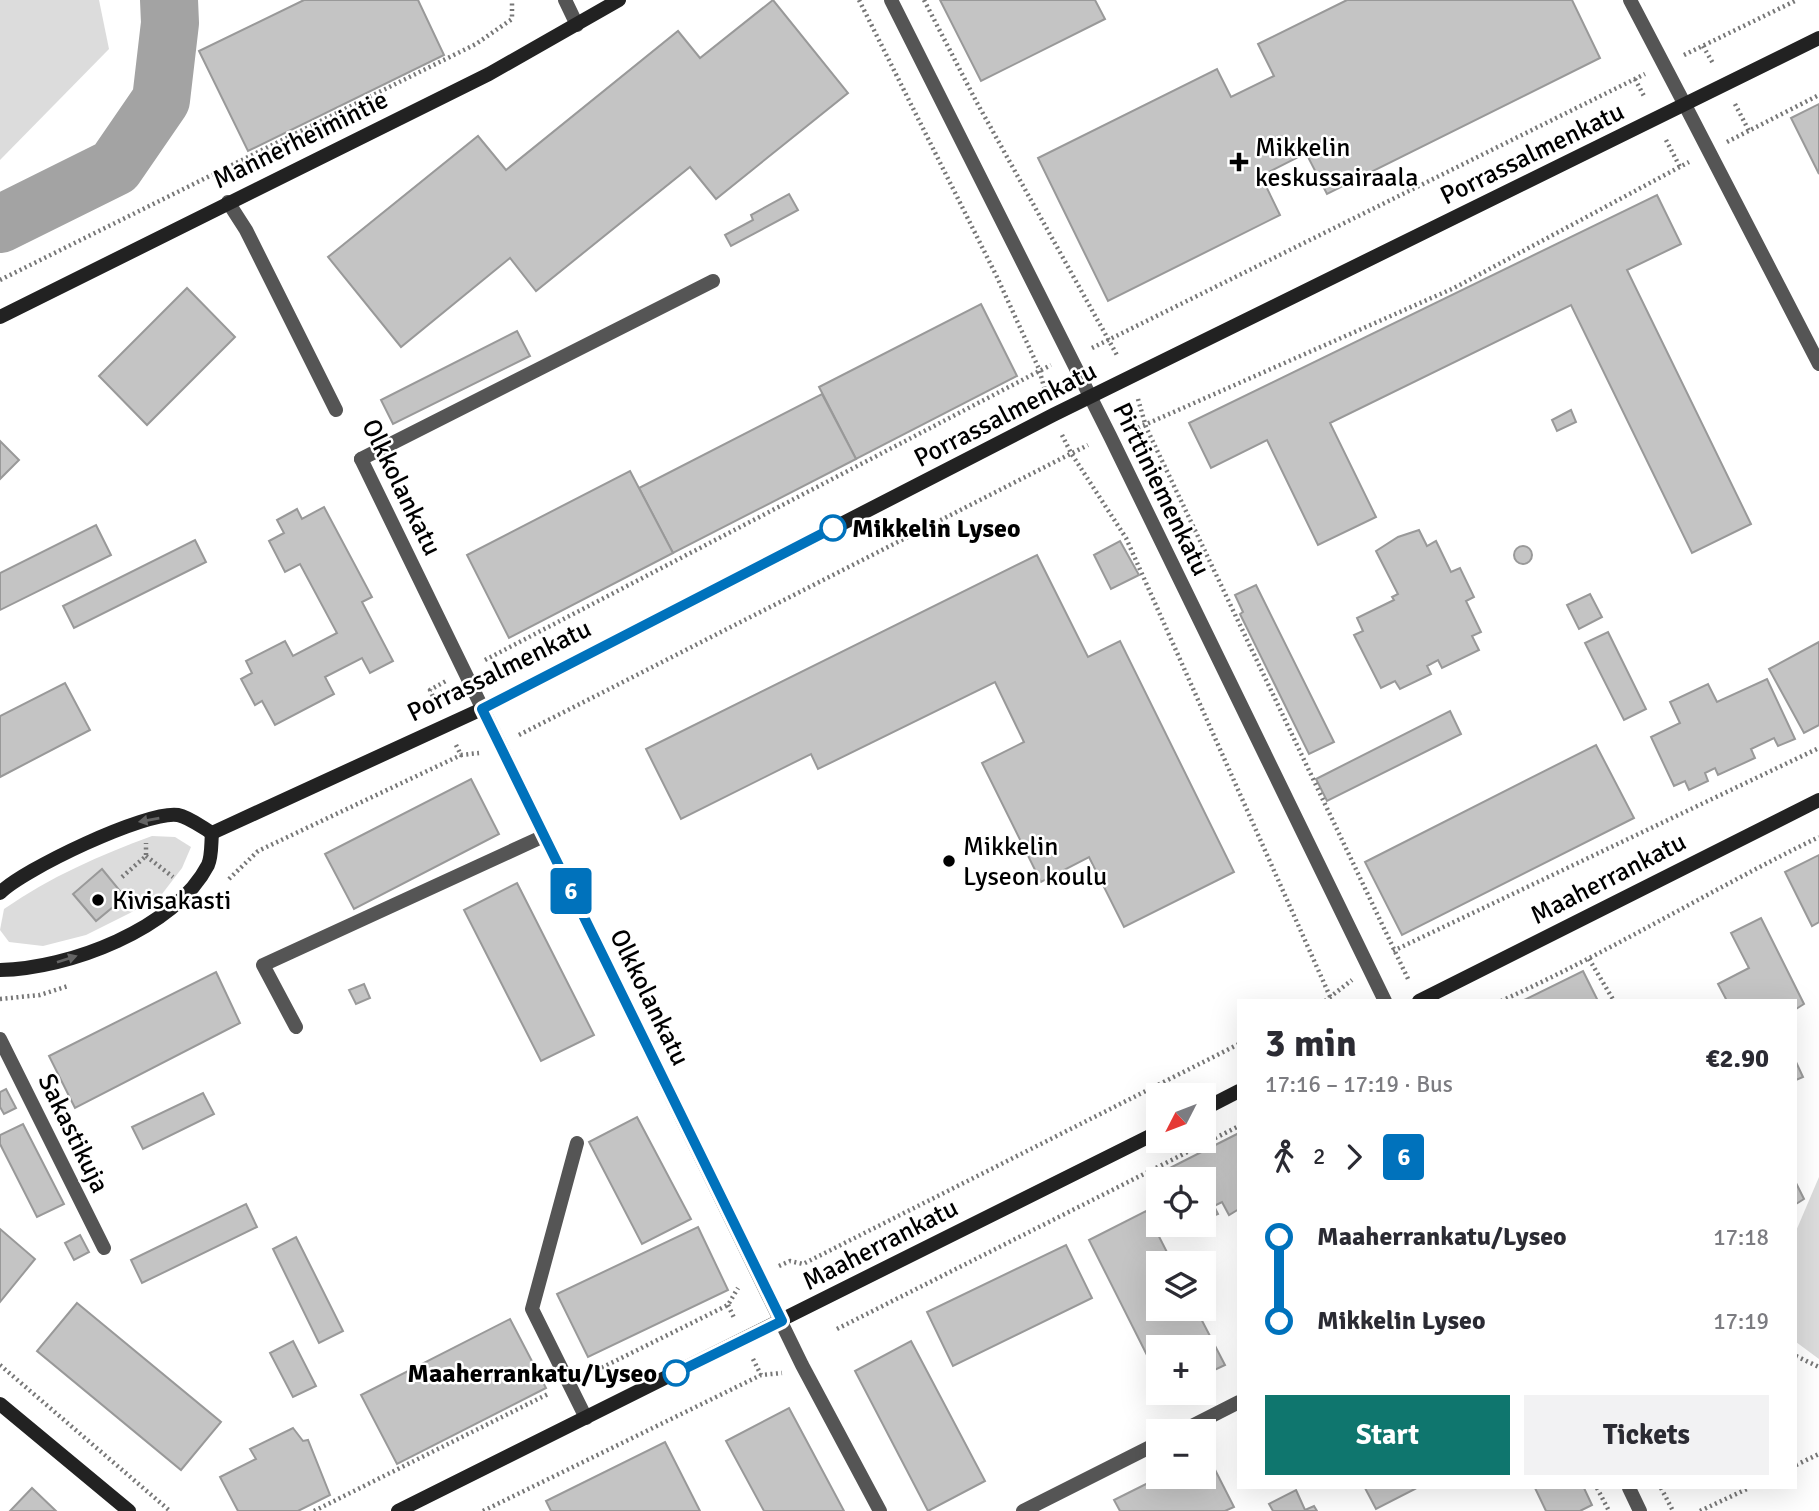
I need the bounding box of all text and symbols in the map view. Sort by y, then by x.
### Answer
street label: Mannerheimintie [208,84,393,196]
street label: Porrassalmenkatu [1435,96,1630,212]
place label: Mikkelin keskussairaala [1255,132,1418,194]
marker: Mikkelin keskussairaala [1229,152,1249,172]
street label: Porrassalmenkatu [909,355,1102,475]
street label: Pirttiniemenkatu [1105,398,1217,581]
street label: Olkkolankatu [354,414,448,561]
place label: Mikkelin Lyseo [852,513,1020,545]
marker: Mikkelin Lyseo [820,515,846,541]
street label: Porrassalmenkatu [402,613,597,729]
one-way arrow [138,815,160,826]
street label: Maaherrankatu [1525,826,1692,932]
place label: Mikkelin Lyseon koulu [963,831,1107,893]
marker: Mikkelin Lyseon koulu [941,853,957,869]
line badge: 6 [548,868,594,914]
text: 6 [565,876,577,906]
place label: Kivisakasti [112,885,231,917]
marker: Kivisakasti [90,892,106,908]
street label: Olkkolankatu [602,924,696,1071]
one-way arrow [57,954,78,964]
text: 3 min [1265,1020,1357,1067]
text: €2.90 [1705,1043,1769,1075]
street label: Sakastikuja [31,1069,116,1198]
text: 17:16 – 17:19 · Bus [1265,1070,1453,1099]
north arrow [1146,1083,1216,1153]
map controls [1146,1083,1216,1489]
icon: walk [1265,1138,1303,1176]
icon: forward [1335,1138,1373,1176]
text: 2 [1313,1142,1325,1171]
text: 6 [1397,1142,1410,1172]
button: locate [1146,1167,1216,1237]
street label: Maaherrankatu [797,1192,964,1298]
text: Maaherrankatu/Lyseo [1317,1221,1567,1253]
text: 17:18 [1713,1223,1769,1252]
button: layers [1146,1251,1216,1321]
text: Mikkelin Lyseo [1317,1305,1485,1337]
text: 17:19 [1713,1307,1769,1336]
button: + [1146,1335,1216,1405]
place label: Maaherrankatu/Lyseo [407,1358,657,1390]
marker: Maaherrankatu/Lyseo [663,1360,689,1386]
button: Start [1265,1395,1510,1475]
button: Tickets [1524,1395,1769,1475]
button: − [1146,1419,1216,1489]

